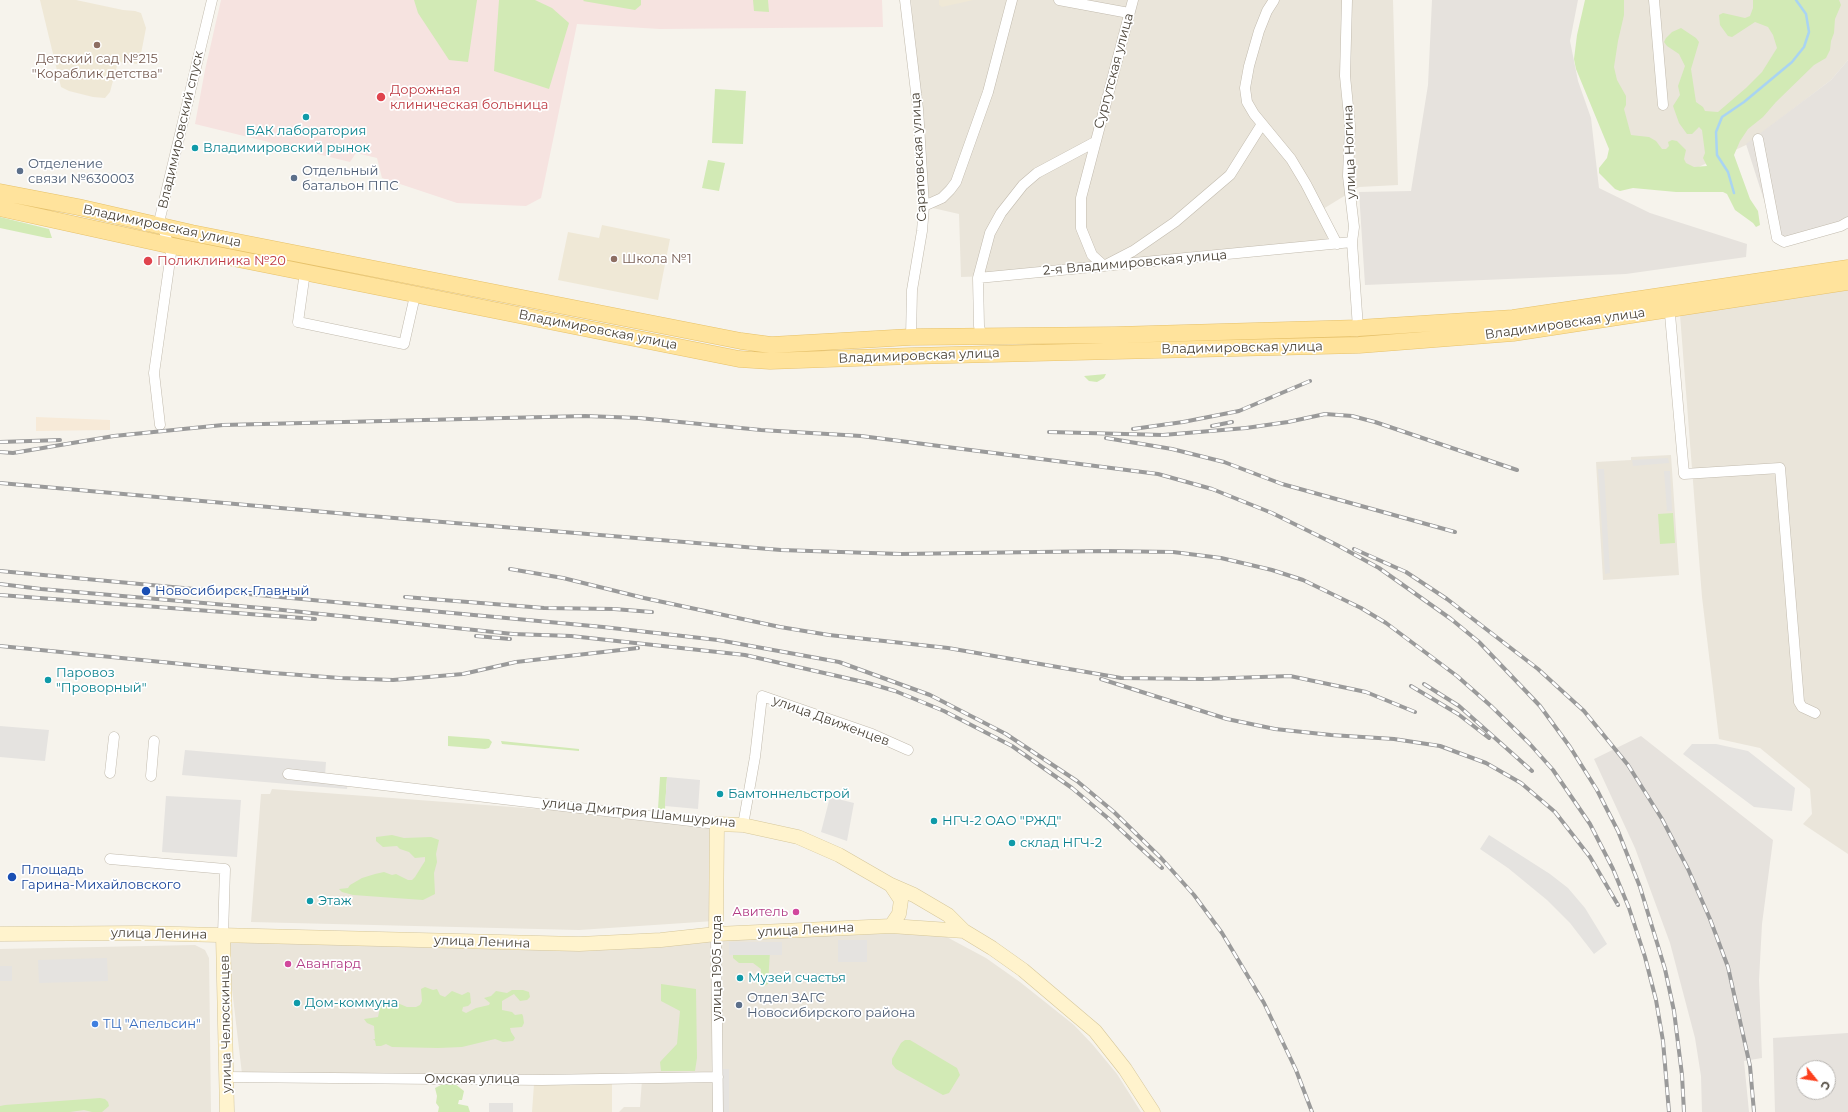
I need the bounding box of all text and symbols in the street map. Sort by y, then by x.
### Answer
street label: Сургутская улица [1091,12,1137,130]
marker: Детский сад №215 "Кораблик детства" [92,40,102,50]
street label: Владимировский спуск [155,50,207,210]
place label: Детский сад №215 "Кораблик детства" [32,51,162,82]
place label: Дорожная клиническая больница [390,82,548,113]
marker: Дорожная клиническая больница [375,91,387,103]
street label: Саратовская улица [908,92,930,222]
street label: улица Ногина [1341,105,1359,199]
marker: БАК лаборатория [301,112,311,122]
place label: БАК лаборатория [246,123,366,139]
place label: Владимировский рынок [203,140,370,156]
marker: Владимировский рынок [190,143,200,153]
place label: Отделение связи №630003 [28,156,134,187]
place label: Отдельный батальон ППС [302,163,399,194]
marker: Отделение связи №630003 [15,166,25,176]
marker: Отдельный батальон ППС [289,173,299,183]
street label: Владимировская улица [81,202,243,250]
street label: 2-я Владимировская улица [1042,247,1228,279]
place label: Школа №1 [622,251,692,267]
place label: Поликлиника №20 [157,253,286,269]
marker: Школа №1 [609,254,619,264]
marker: Поликлиника №20 [142,255,154,267]
street label: Владимировская улица [1484,305,1646,343]
street label: Владимировская улица [517,307,679,353]
street label: Владимировская улица [1161,339,1323,357]
street label: Владимировская улица [838,345,1000,367]
place label: Новосибирск-Главный [155,583,309,599]
marker: Новосибирск-Главный [140,585,152,597]
place label: Паровоз "Проворный" [56,665,147,696]
marker: Паровоз "Проворный" [43,675,53,685]
street label: улица Движенцев [770,693,892,749]
place label: Бамтоннельстрой [728,786,850,802]
marker: Бамтоннельстрой [715,789,725,799]
street label: улица Дмитрия Шамшурина [542,795,736,831]
place label: НГЧ-2 ОАО "РЖД" [942,813,1061,829]
marker: НГЧ-2 ОАО "РЖД" [929,816,939,826]
place label: склад НГЧ-2 [1020,835,1102,851]
marker: склад НГЧ-2 [1007,838,1017,848]
place label: Площадь Гарина-Михайловского [21,862,181,893]
marker: Площадь Гарина-Михайловского [6,871,18,883]
place label: Этаж [318,893,351,909]
marker: Этаж [305,896,315,906]
place label: Авитель [732,904,788,920]
marker: Авитель [791,907,801,917]
street label: улица 1905 года [709,915,725,1021]
street label: улица Ленина [758,920,854,940]
street label: улица Ленина [111,925,207,943]
street label: улица Ленина [434,933,530,951]
street label: улица Челюскинцев [217,955,235,1093]
place label: Авангард [296,956,361,972]
marker: Авангард [283,959,293,969]
place label: Музей счастья [748,970,846,986]
marker: Музей счастья [735,973,745,983]
place label: Отдел ЗАГС Новосибирского района [747,990,915,1021]
place label: Дом-коммуна [305,995,398,1011]
marker: Дом-коммуна [292,998,302,1008]
marker: Отдел ЗАГС Новосибирского района [734,1000,744,1010]
place label: ТЦ "Апельсин" [103,1016,201,1032]
marker: ТЦ "Апельсин" [90,1019,100,1029]
north arrow [1796,1060,1836,1100]
street label: Омская улица [424,1071,520,1087]
text: С [1817,1079,1834,1092]

